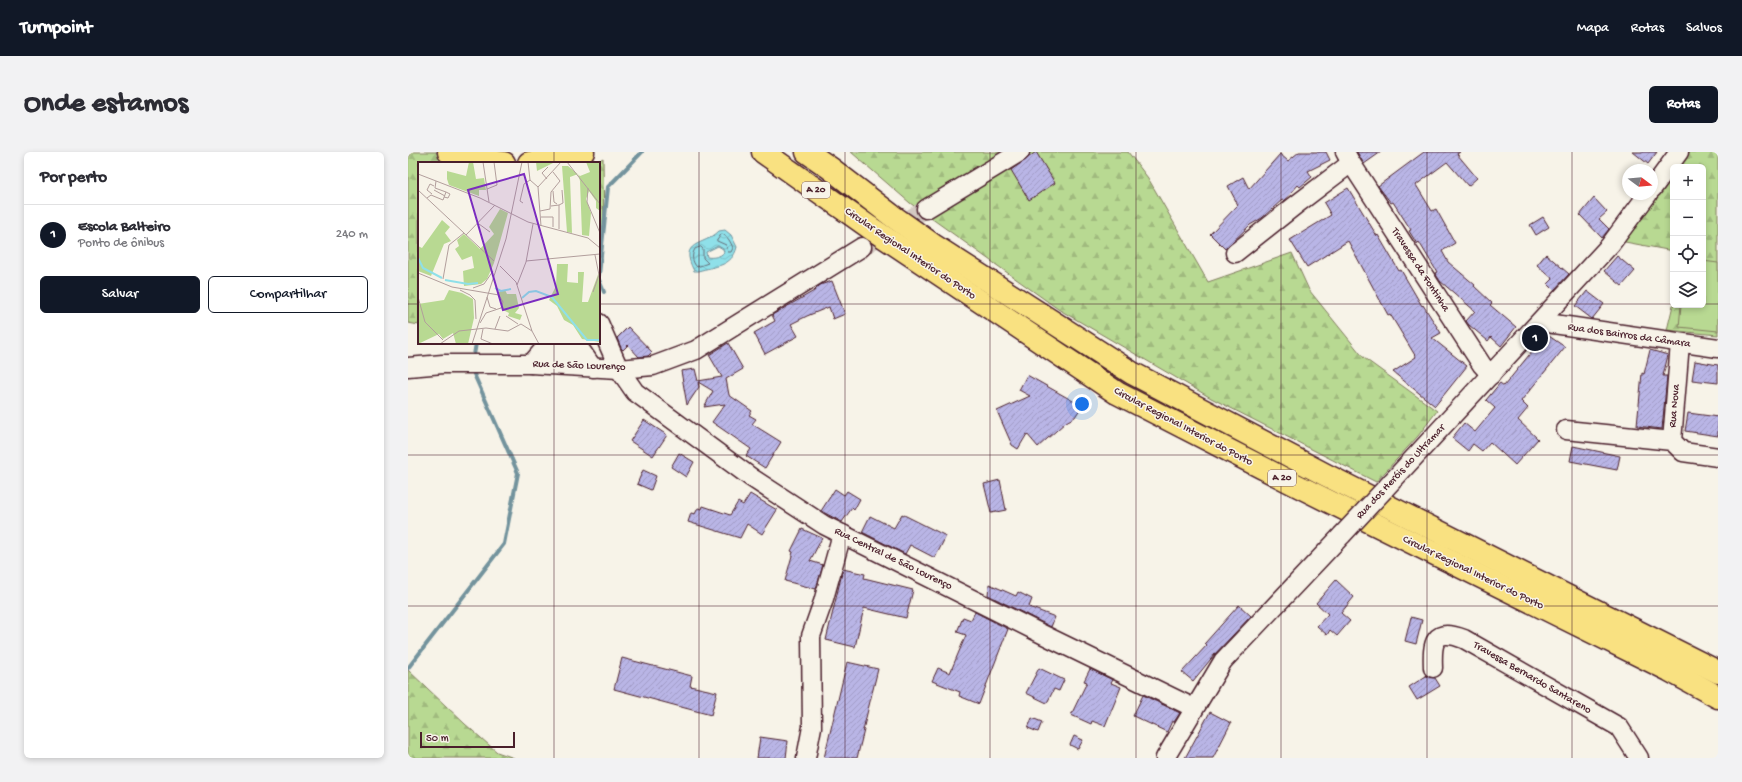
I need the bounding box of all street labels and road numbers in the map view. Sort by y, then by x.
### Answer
road number: A 20 [802,182,830,198]
street label: Circular Regional Interior do Porto [842,206,978,303]
street label: Travessa da Fontinha [1388,225,1452,315]
street label: Rua dos Bairros da Câmara [1567,321,1692,351]
street label: Rua de São Lourenço [532,358,626,374]
street label: Rua Nova [1667,383,1683,428]
street label: Circular Regional Interior do Porto [1112,385,1255,469]
street label: Rua dos Heróis do Ultramar [1354,421,1449,522]
road number: A 20 [1268,470,1296,486]
street label: Rua Central de São Lourenço [832,525,954,593]
street label: Circular Regional Interior do Porto [1400,534,1546,613]
street label: Travessa Bernardo Santareno [1470,639,1593,717]

